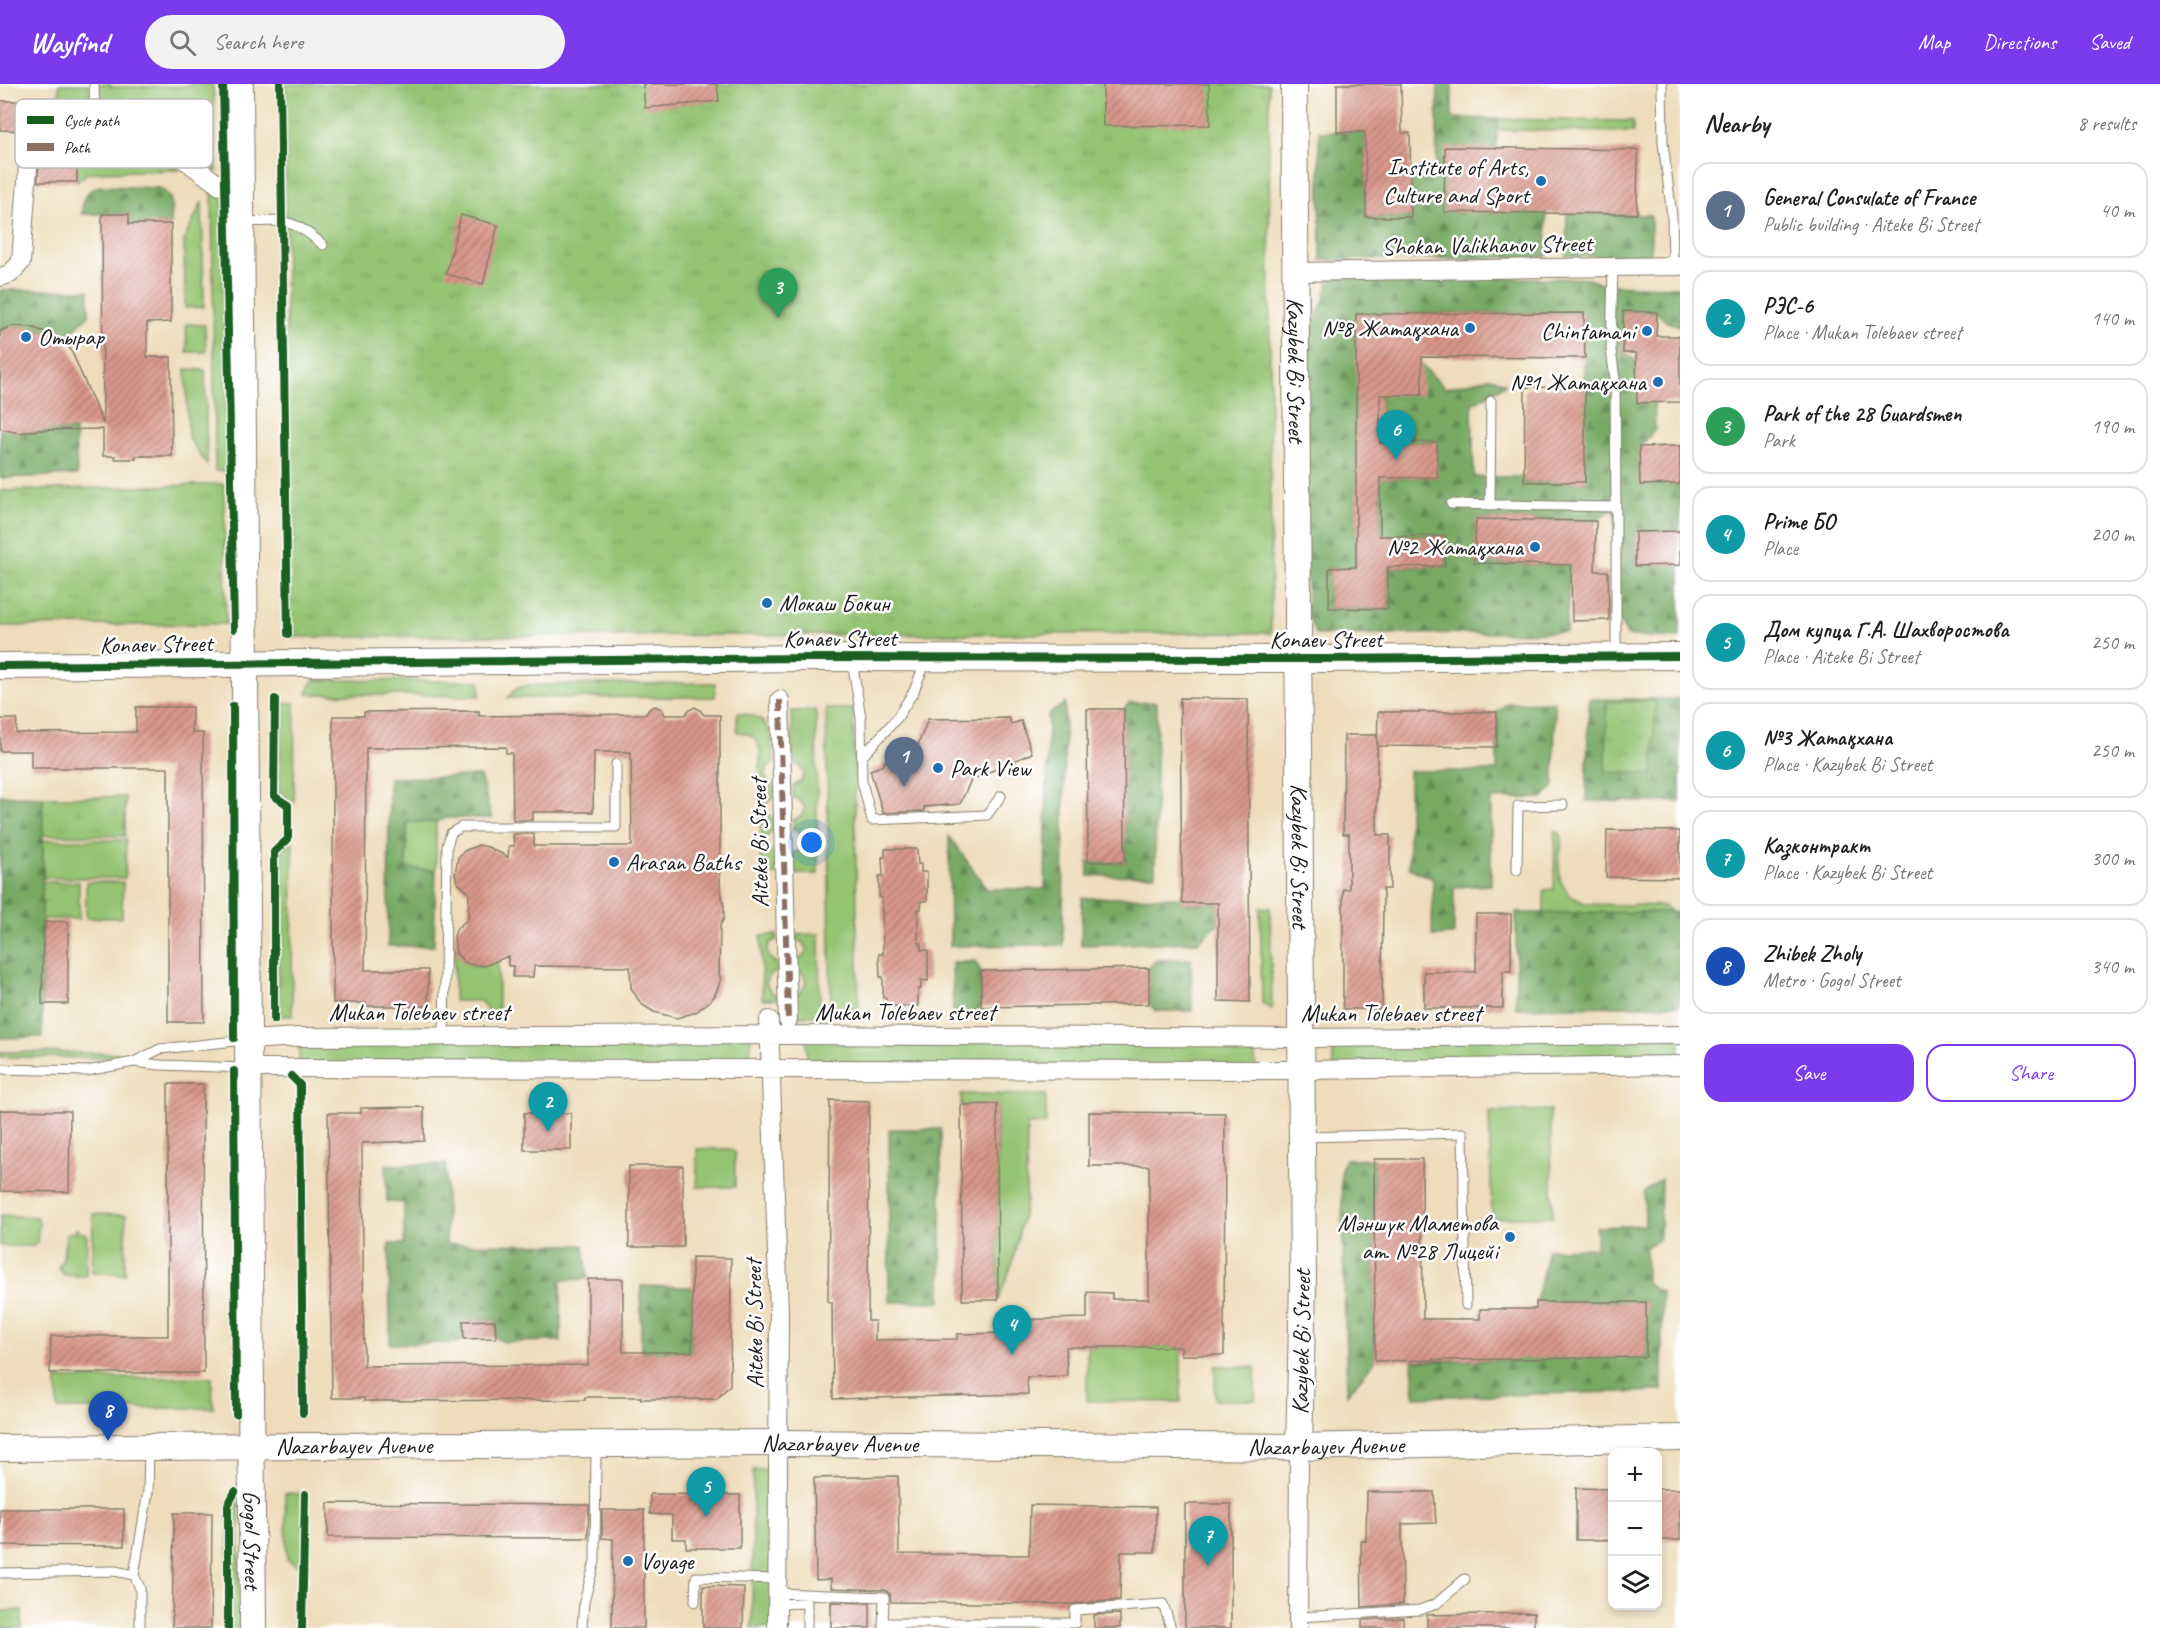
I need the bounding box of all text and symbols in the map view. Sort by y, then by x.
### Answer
search box [145,15,565,69]
text: Wayfind [30,25,109,60]
icon: search [166,26,199,59]
text: Search here [214,28,303,56]
text: Map [1918,29,1950,55]
text: Directions [1983,29,2056,55]
text: Saved [2089,29,2130,55]
legend [15,99,213,168]
text: Nearby [1704,107,1769,140]
text: Cycle path [64,111,120,131]
text: 8 results [2077,111,2136,136]
text: Path [64,138,91,158]
place label: Institute of Arts, Culture and Sport [1383,152,1531,210]
marker: Institute of Arts, Culture and Sport [1534,174,1548,188]
text: General Consulate of France [1763,184,1975,212]
text: 1 [1721,198,1730,223]
text: 40 m [2100,198,2134,223]
text: Public building · Aiteke Bi Street [1763,212,1979,237]
street label: Shokan Valikhanov Street [1382,228,1594,262]
pin: 3 [758,268,798,318]
text: РЭС-6 [1763,292,1813,320]
street label: Kazybek Bi Street [1281,298,1312,445]
text: 2 [1721,306,1730,331]
text: 140 m [2091,306,2134,331]
place label: №8 Жатақхана [1322,313,1459,343]
place label: Chintamani [1541,316,1638,346]
text: Place · Mukan Tolebaev street [1763,320,1962,345]
marker: №8 Жатақхана [1463,321,1477,335]
place label: Отырар [38,322,106,352]
marker: Chintamani [1640,324,1654,338]
marker: Отырар [19,330,33,344]
place label: №1 Жатақхана [1510,367,1647,397]
marker: №1 Жатақхана [1651,375,1665,389]
text: Park of the 28 Guardsmen [1763,400,1961,428]
pin: 6 [1376,410,1416,460]
text: 3 [1721,414,1730,439]
text: 190 m [2091,414,2134,439]
text: Park [1763,428,1795,453]
text: Prime БО [1763,508,1835,536]
text: 4 [1721,522,1730,547]
text: 200 m [2091,522,2134,547]
place label: №2 Жатақхана [1387,532,1524,562]
text: Place [1763,536,1798,561]
marker: №2 Жатақхана [1528,540,1542,554]
place label: Мокаш Бокин [779,588,892,618]
marker: Мокаш Бокин [760,596,774,610]
text: Дом купца Г.А. Шахворостова [1763,616,2009,644]
street label: Konaev Street [784,623,899,653]
street label: Konaev Street [1270,624,1385,654]
street label: Konaev Street [99,628,215,660]
text: 5 [1721,630,1730,655]
text: 250 m [2091,630,2134,655]
text: Place · Aiteke Bi Street [1763,644,1919,669]
text: №3 Жатақхана [1763,724,1892,752]
pin: 1 [884,738,924,787]
text: 6 [1721,738,1730,763]
text: 250 m [2091,738,2134,763]
text: Place · Kazybek Bi Street [1763,752,1932,777]
place label: Park View [950,753,1032,783]
marker: Park View [931,761,945,775]
street label: Aiteke Bi Street [743,775,775,908]
street label: Kazybek Bi Street [1284,784,1315,931]
your location [797,828,826,857]
text: Казконтракт [1763,832,1869,860]
text: 7 [1721,846,1730,871]
text: 300 m [2091,846,2134,871]
place label: Arasan Baths [626,847,742,877]
marker: Arasan Baths [607,855,621,869]
text: Place · Kazybek Bi Street [1763,860,1932,885]
text: Zhibek Zholy [1763,940,1861,968]
text: 8 [1721,954,1730,979]
text: 340 m [2091,954,2134,979]
text: Metro · Gogol Street [1763,968,1901,993]
street label: Mukan Tolebaev street [329,997,512,1027]
street label: Mukan Tolebaev street [815,997,998,1027]
street label: Mukan Tolebaev street [1301,998,1484,1028]
button: Save [1704,1044,1914,1102]
button: Share [1926,1044,2136,1102]
pin: 2 [528,1082,568,1132]
place label: Мәншүк Маметова ат. №28 Лицейі [1337,1208,1501,1266]
marker: Мәншүк Маметова ат. №28 Лицейі [1503,1230,1517,1244]
street label: Aiteke Bi Street [738,1256,770,1389]
street label: Kazybek Bi Street [1285,1267,1317,1415]
pin: 4 [992,1306,1032,1355]
pin: 8 [88,1392,128,1441]
street label: Nazarbayev Avenue [762,1428,920,1459]
street label: Nazarbayev Avenue [1248,1429,1407,1462]
street label: Nazarbayev Avenue [276,1430,434,1461]
map controls [1608,1448,1662,1610]
button: + [1608,1448,1662,1502]
pin: 5 [686,1468,726,1517]
street label: Gogol Street [237,1490,268,1592]
button: − [1608,1502,1662,1556]
pin: 7 [1188,1516,1228,1566]
place label: Voyage [640,1546,696,1576]
marker: Voyage [621,1554,635,1568]
button: layers [1608,1556,1662,1610]

